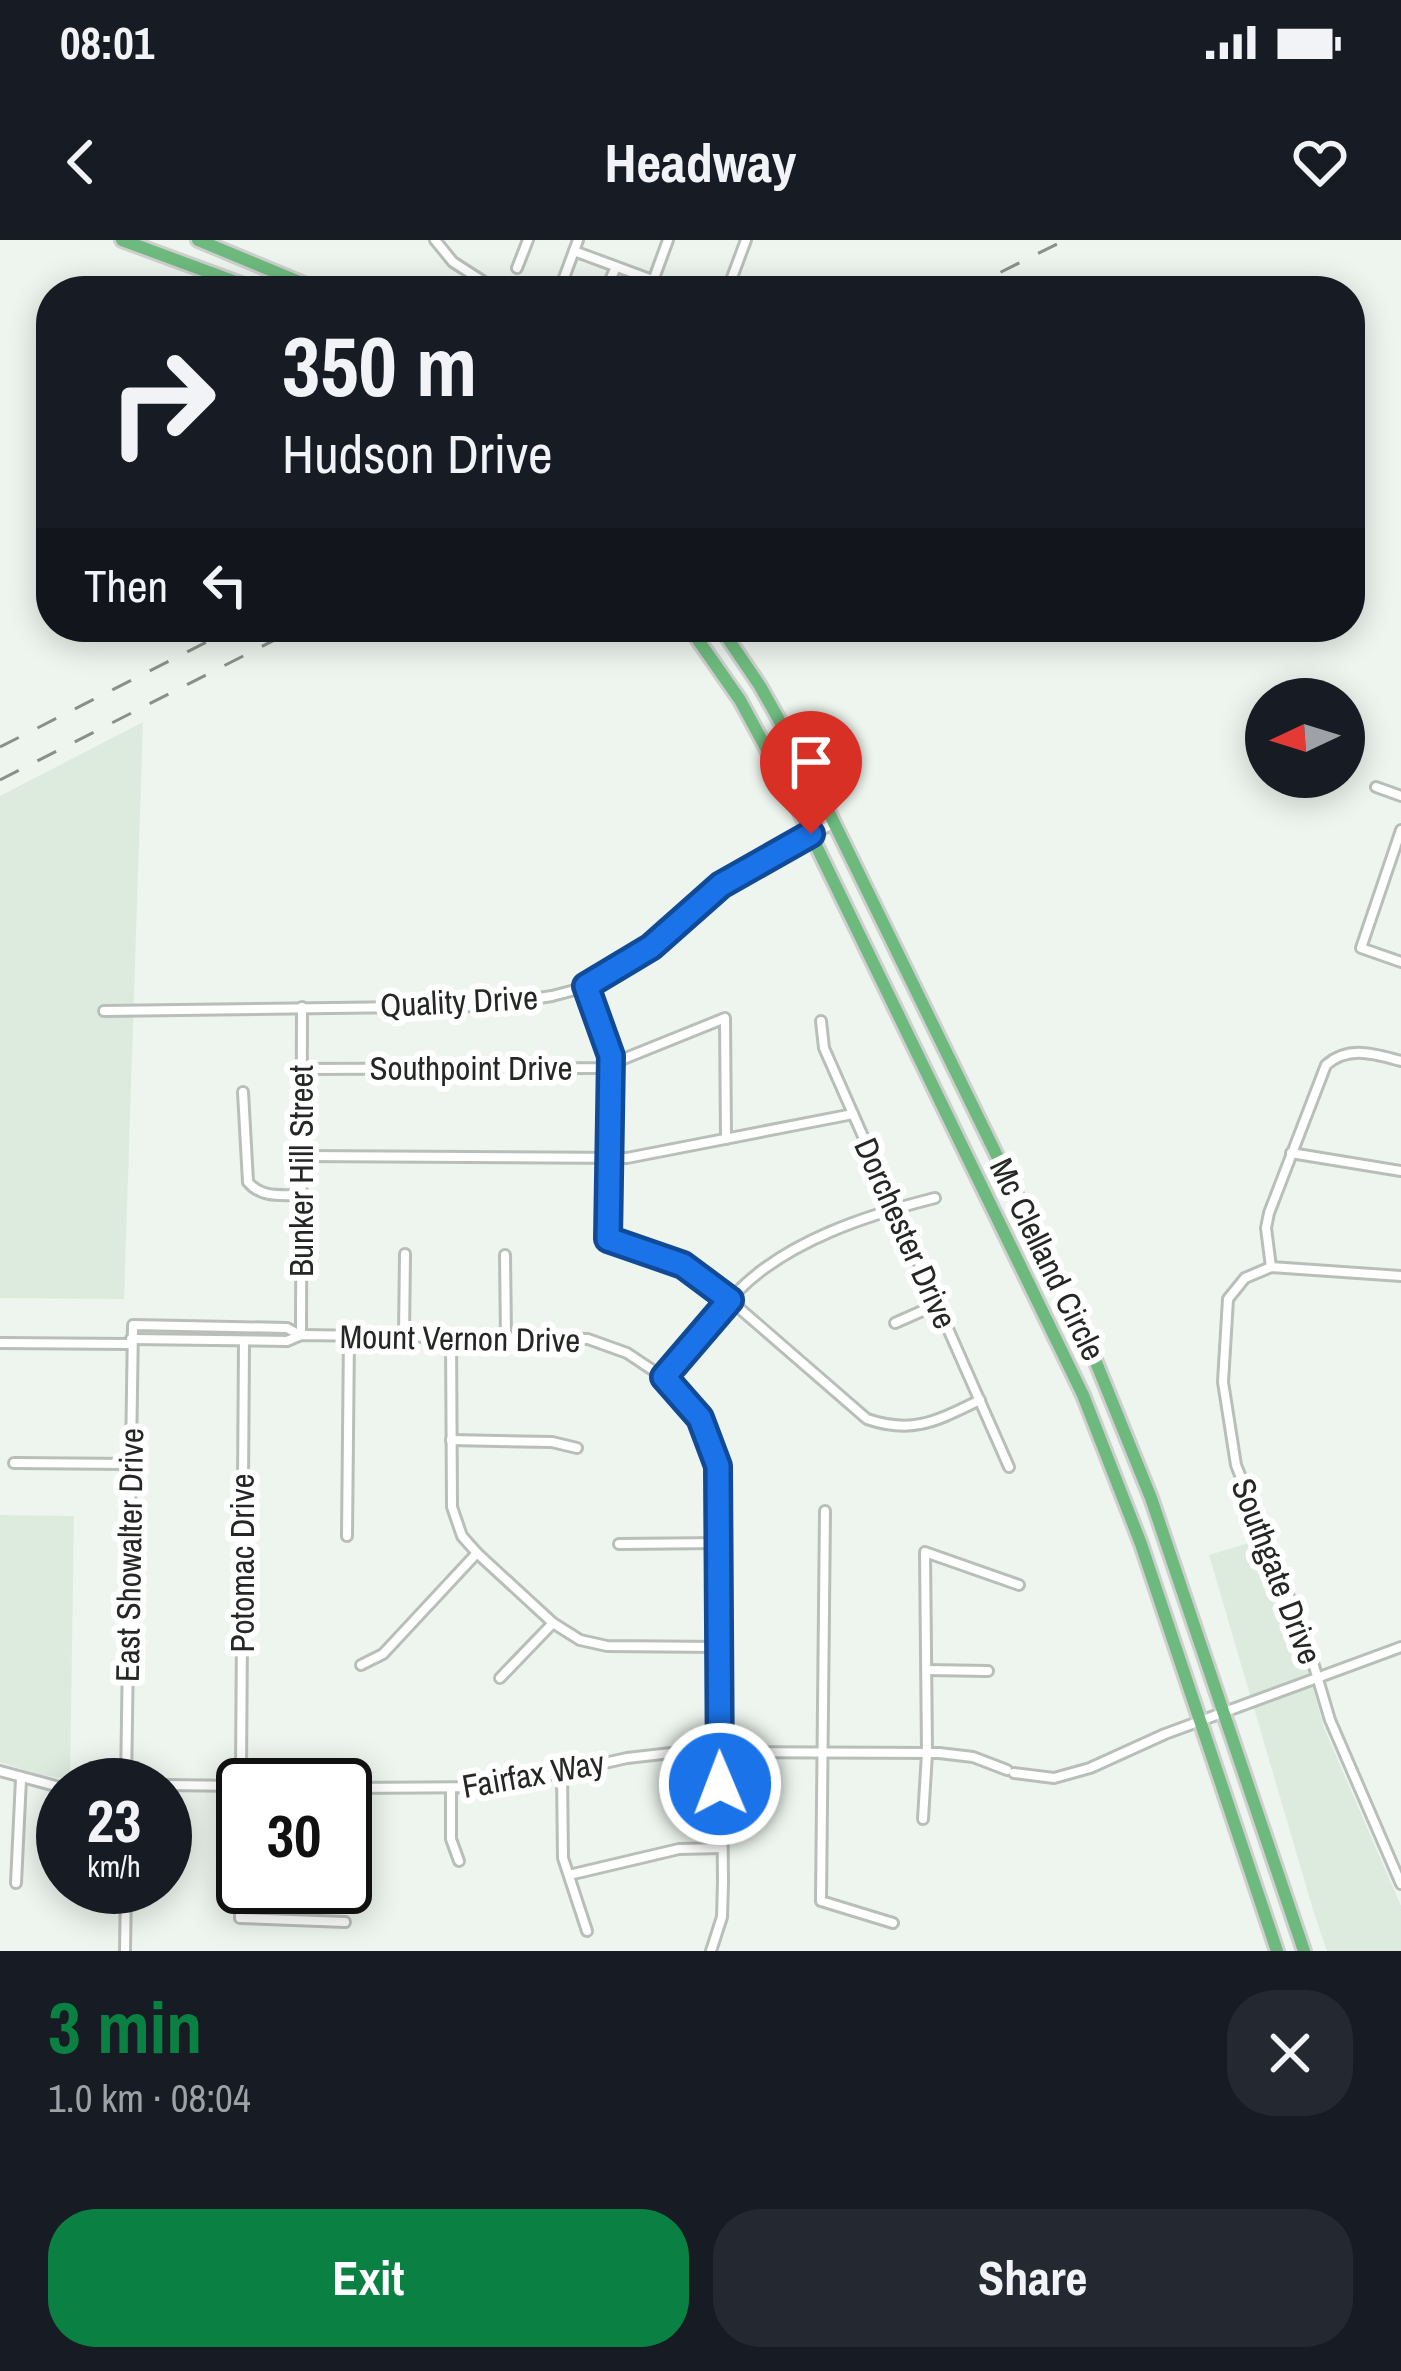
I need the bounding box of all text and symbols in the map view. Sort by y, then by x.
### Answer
text: 08:01 [60,12,154,73]
text: Headway [605,126,796,199]
icon: back [48,129,114,195]
icon: heart [1287,129,1353,195]
text: 350 m [282,309,477,422]
icon: right [84,324,240,480]
text: Hudson Drive [282,417,553,490]
icon: left [192,552,258,618]
text: Then [84,555,168,616]
north arrow [1245,678,1365,798]
map controls [1245,678,1365,798]
pin [760,711,862,834]
icon: arrive [778,729,844,795]
street label: Quality Drive [379,975,539,1027]
street label: Southpoint Drive [369,1046,573,1090]
street label: Bunker Hill Street [279,1065,323,1277]
street label: Dorchester Drive [844,1131,968,1335]
street label: Mc Clelland Circle [980,1151,1116,1367]
street label: Mount Vernon Drive [339,1314,581,1362]
street label: East Showalter Drive [105,1428,153,1682]
street label: Southgate Drive [1221,1472,1333,1670]
street label: Potomac Drive [220,1474,264,1652]
position arrow [657,1721,783,1847]
street label: Fairfax Way [458,1740,608,1808]
speed limit sign: 30 [216,1758,372,1914]
text: 23 [87,1780,141,1861]
text: km/h [87,1846,141,1886]
text: 3 min [48,1978,202,2075]
button: close [1227,1990,1353,2116]
text: 1.0 km · 08:04 [48,2072,251,2124]
button: Exit [48,2209,689,2347]
button: Share [713,2209,1353,2347]

